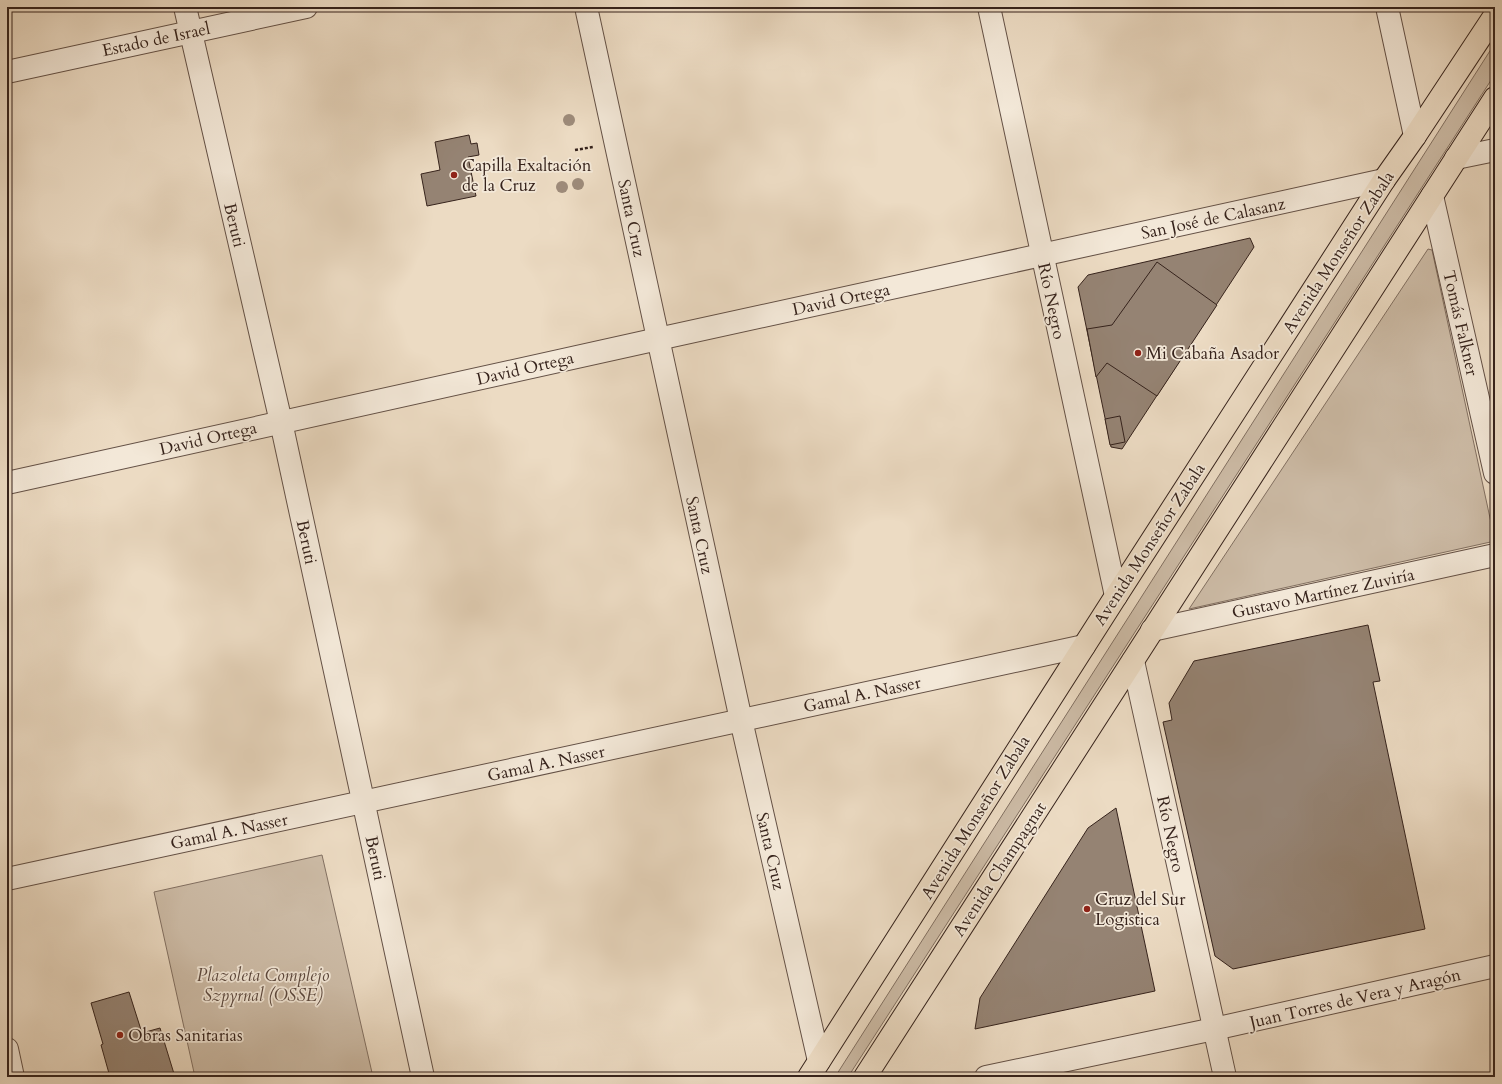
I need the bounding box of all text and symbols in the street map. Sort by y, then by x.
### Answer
street label: Estado de Israel [100,17,213,62]
place label: Capilla Exaltación de la Cruz [462,154,592,197]
street label: Avenida Monseñor Zabala [1277,166,1400,338]
marker: Capilla Exaltación de la Cruz [449,170,459,180]
street label: Santa Cruz [612,177,651,259]
street label: San José de Calasanz [1139,192,1288,245]
street label: Beruti [218,201,251,250]
street label: Río Negro [1032,261,1071,341]
street label: Tomás Falkner [1437,268,1484,379]
street label: David Ortega [790,278,893,321]
place label: Mi Cabaña Asador [1146,342,1280,365]
street label: David Ortega [474,346,577,391]
marker: Mi Cabaña Asador [1133,348,1143,358]
street label: David Ortega [157,416,260,461]
street label: Avenida Monseñor Zabala [1088,458,1211,630]
street label: Santa Cruz [680,494,719,576]
street label: Beruti [291,518,322,567]
street label: Gustavo Martínez Zuviría [1230,563,1417,624]
street label: Gamal A. Nasser [801,671,924,718]
street label: Avenida Monseñor Zabala [916,730,1036,904]
street label: Gamal A. Nasser [485,740,608,787]
street label: Río Negro [1151,794,1190,874]
street label: Avenida Champagnat [947,797,1052,941]
street label: Gamal A. Nasser [168,808,291,855]
street label: Santa Cruz [750,810,791,893]
street label: Beruti [360,834,391,883]
place label: Cruz del Sur Logistica [1095,888,1186,931]
marker: Cruz del Sur Logistica [1082,904,1092,914]
street label: Juan Torres de Vera y Aragón [1244,963,1463,1035]
park label: Plazoleta Complejo Szpyrnal (OSSE) [197,964,329,1007]
place label: Obras Sanitarias [128,1024,243,1047]
marker: Obras Sanitarias [115,1030,125,1040]

